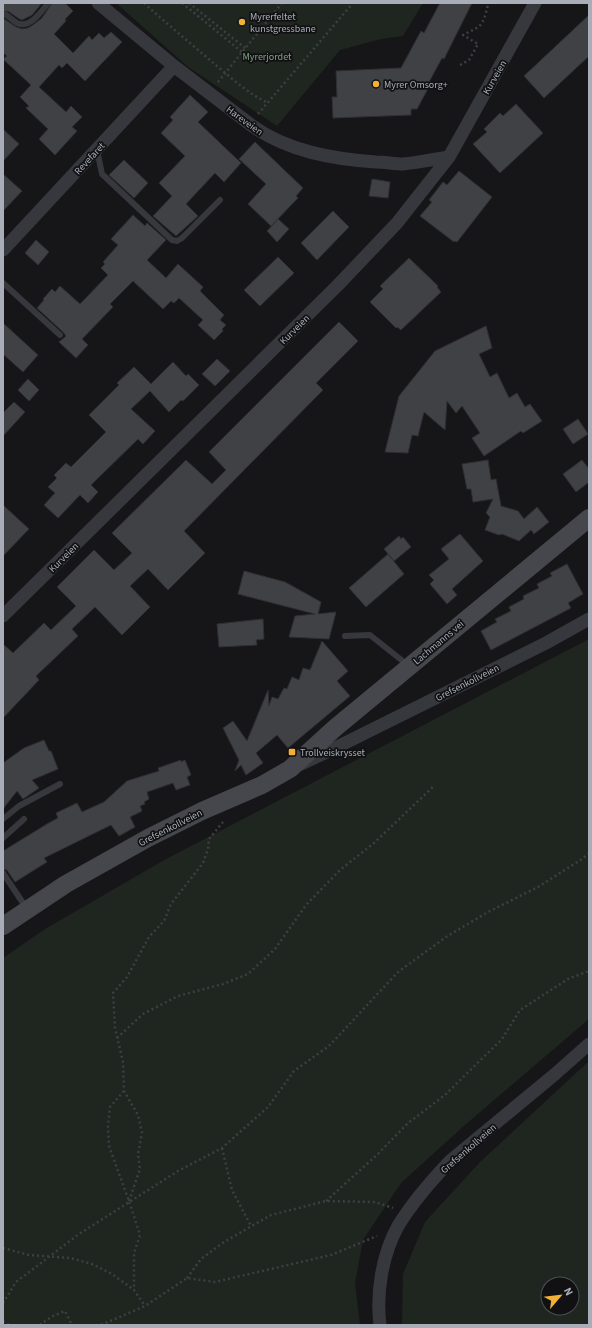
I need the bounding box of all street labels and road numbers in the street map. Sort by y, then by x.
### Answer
street label: Kurveien [479,58,510,97]
street label: Hareveien [223,103,266,139]
street label: Revefaret [71,139,109,178]
street label: Kurveien [277,312,313,348]
street label: Kurveien [46,540,82,576]
street label: Lachmanns vei [410,617,467,668]
street label: Grefsenkollveien [433,661,502,705]
street label: Grefsenkollveien [136,806,205,850]
street label: Grefsenkollveien [438,1121,500,1177]

